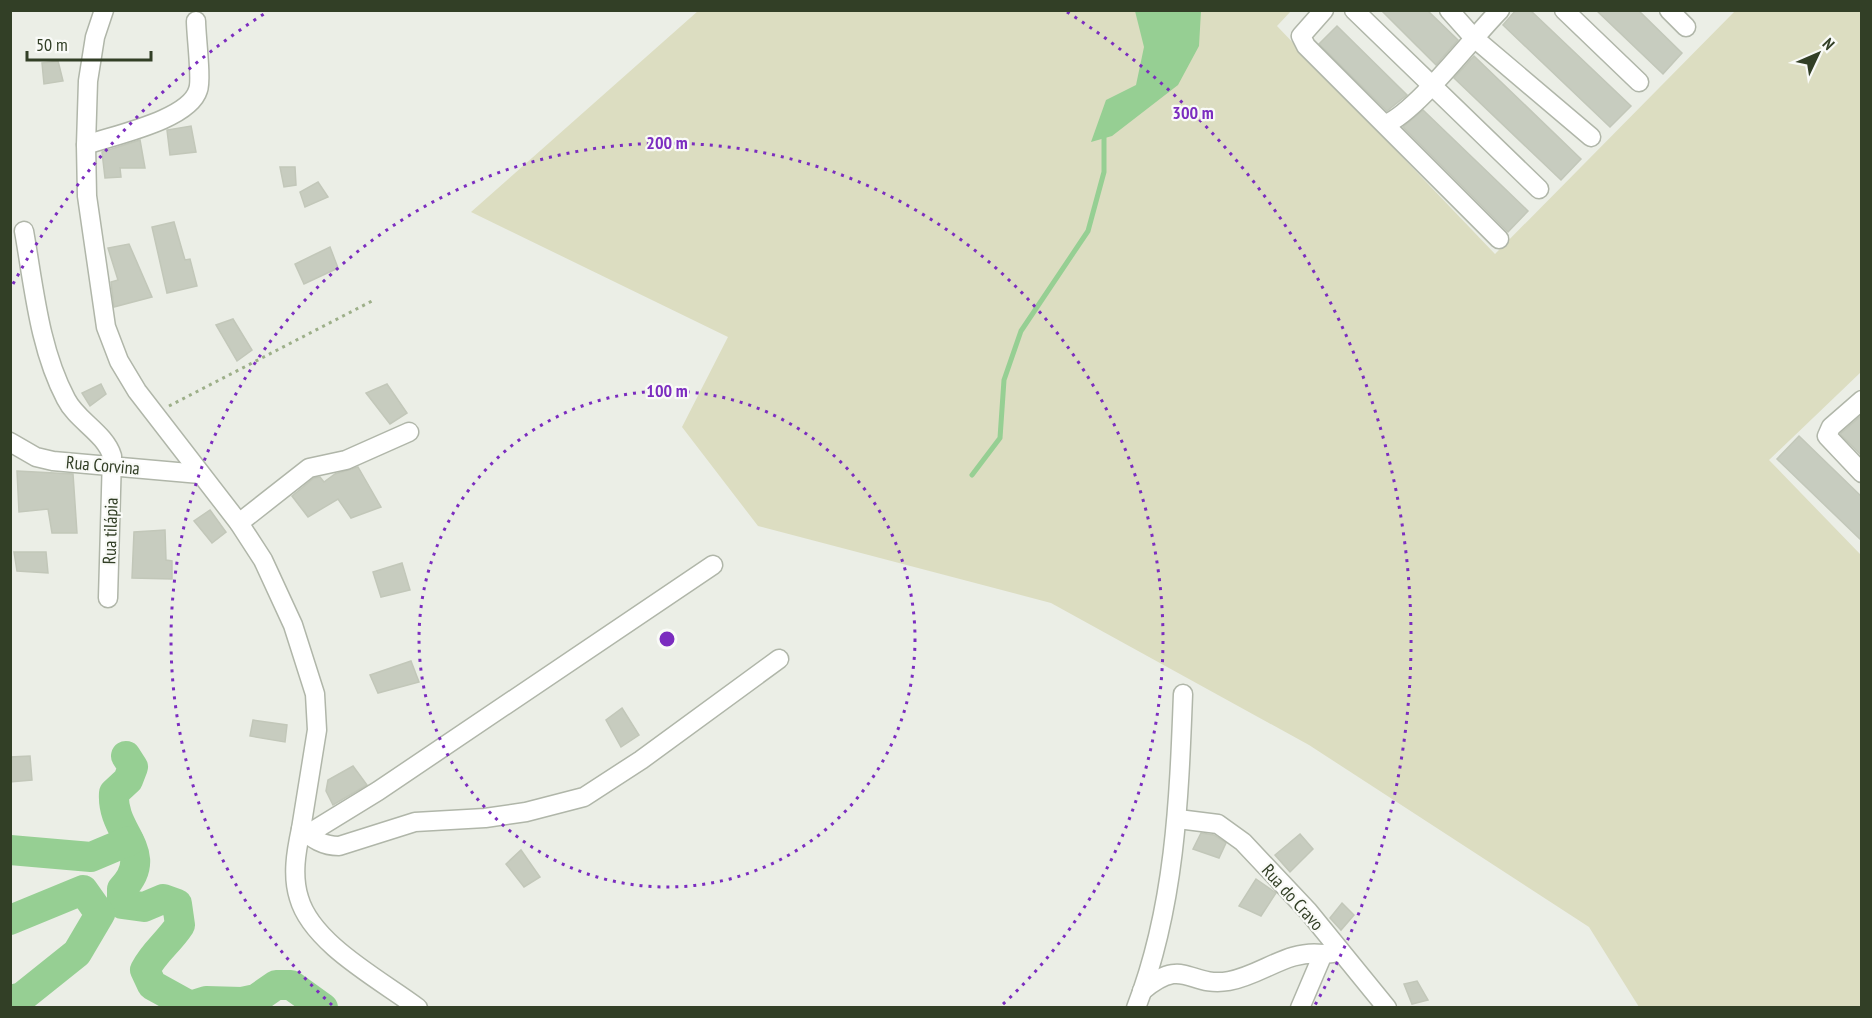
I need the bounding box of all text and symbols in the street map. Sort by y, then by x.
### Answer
scale bar [27,24,152,62]
north arrow [1788,24,1848,84]
text: 50 m [36,33,68,56]
text: N [1819,34,1839,54]
text: 300 m [1172,101,1214,124]
text: 200 m [646,131,688,154]
text: 100 m [646,379,688,402]
street label: Rua Corvina [65,450,141,480]
street label: Rua tilápia [97,497,123,565]
centre of rings [657,629,677,649]
street label: Rua do Cravo [1257,859,1329,935]

